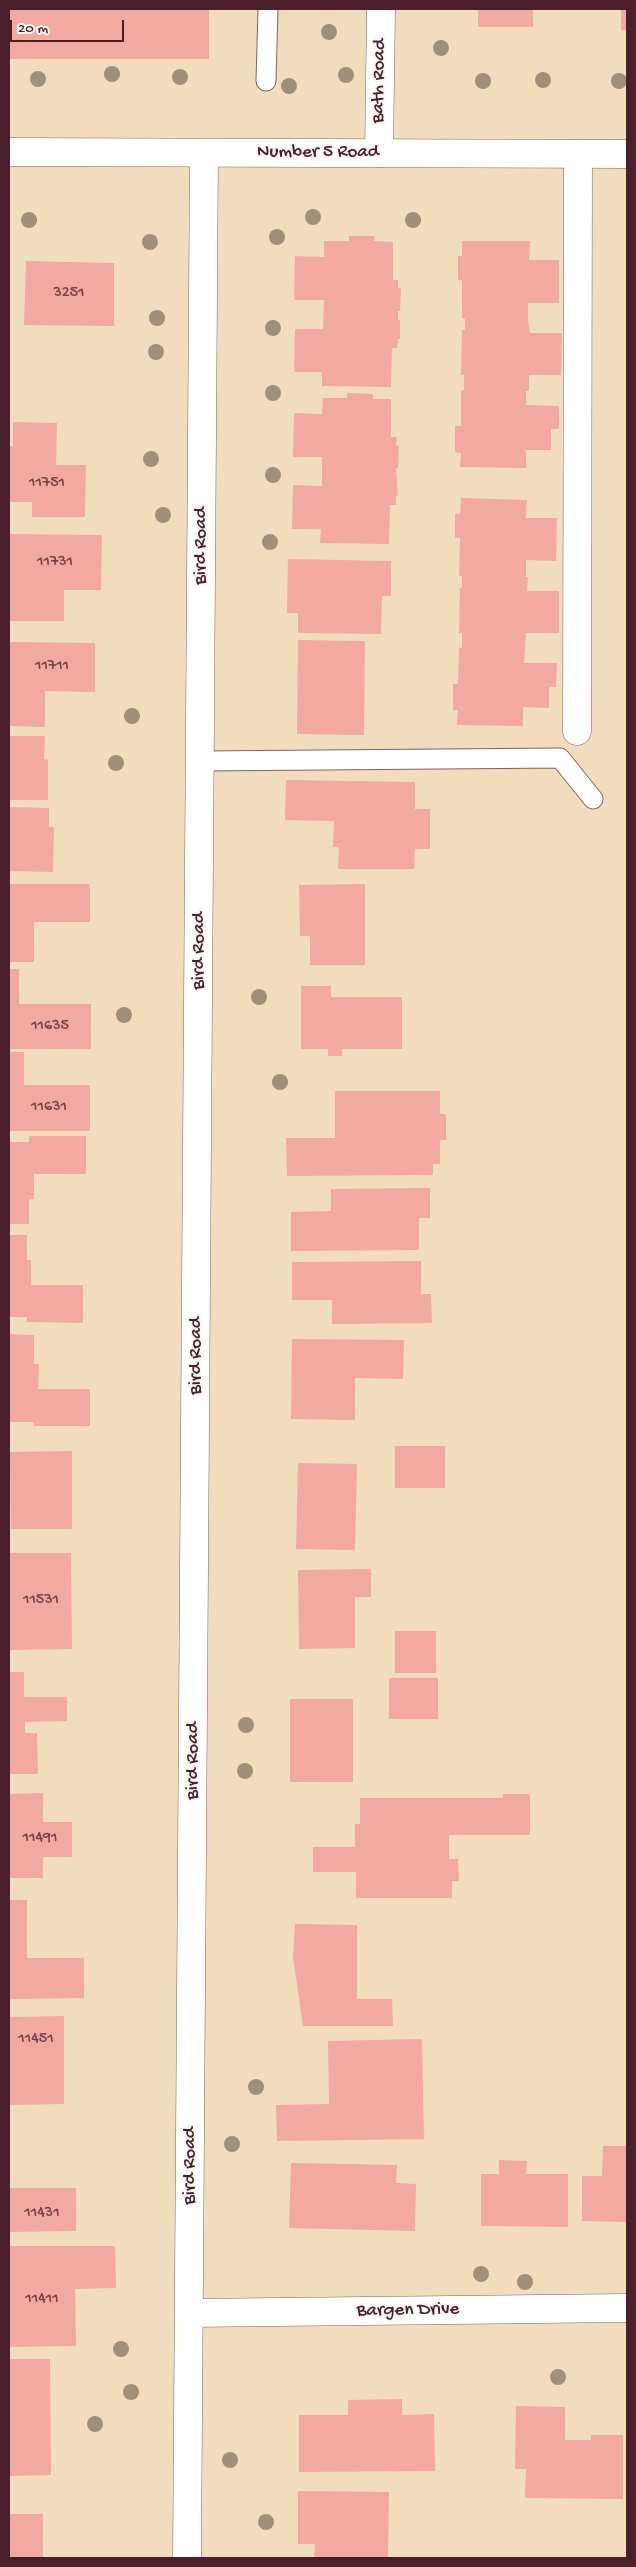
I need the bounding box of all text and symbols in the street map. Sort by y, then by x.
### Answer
scale bar [12,10,126,42]
text: 20 m [18,20,48,38]
street label: Bath Road [368,39,392,123]
street label: Number 5 Road [257,142,379,164]
house number: 3251 [53,284,85,304]
house number: 11751 [29,474,65,494]
street label: Bird Road [191,507,213,585]
house number: 11731 [37,553,73,573]
house number: 11711 [35,657,69,677]
street label: Bird Road [189,912,211,990]
house number: 11635 [31,1017,69,1037]
house number: 11631 [31,1098,67,1118]
street label: Bird Road [186,1317,208,1395]
house number: 11531 [23,1591,59,1611]
street label: Bird Road [183,1722,205,1800]
house number: 11491 [23,1829,57,1849]
house number: 11451 [18,2030,54,2050]
street label: Bird Road [180,2127,202,2205]
house number: 11431 [24,2204,60,2224]
house number: 11411 [25,2290,59,2310]
street label: Bargen Drive [357,2299,459,2323]

